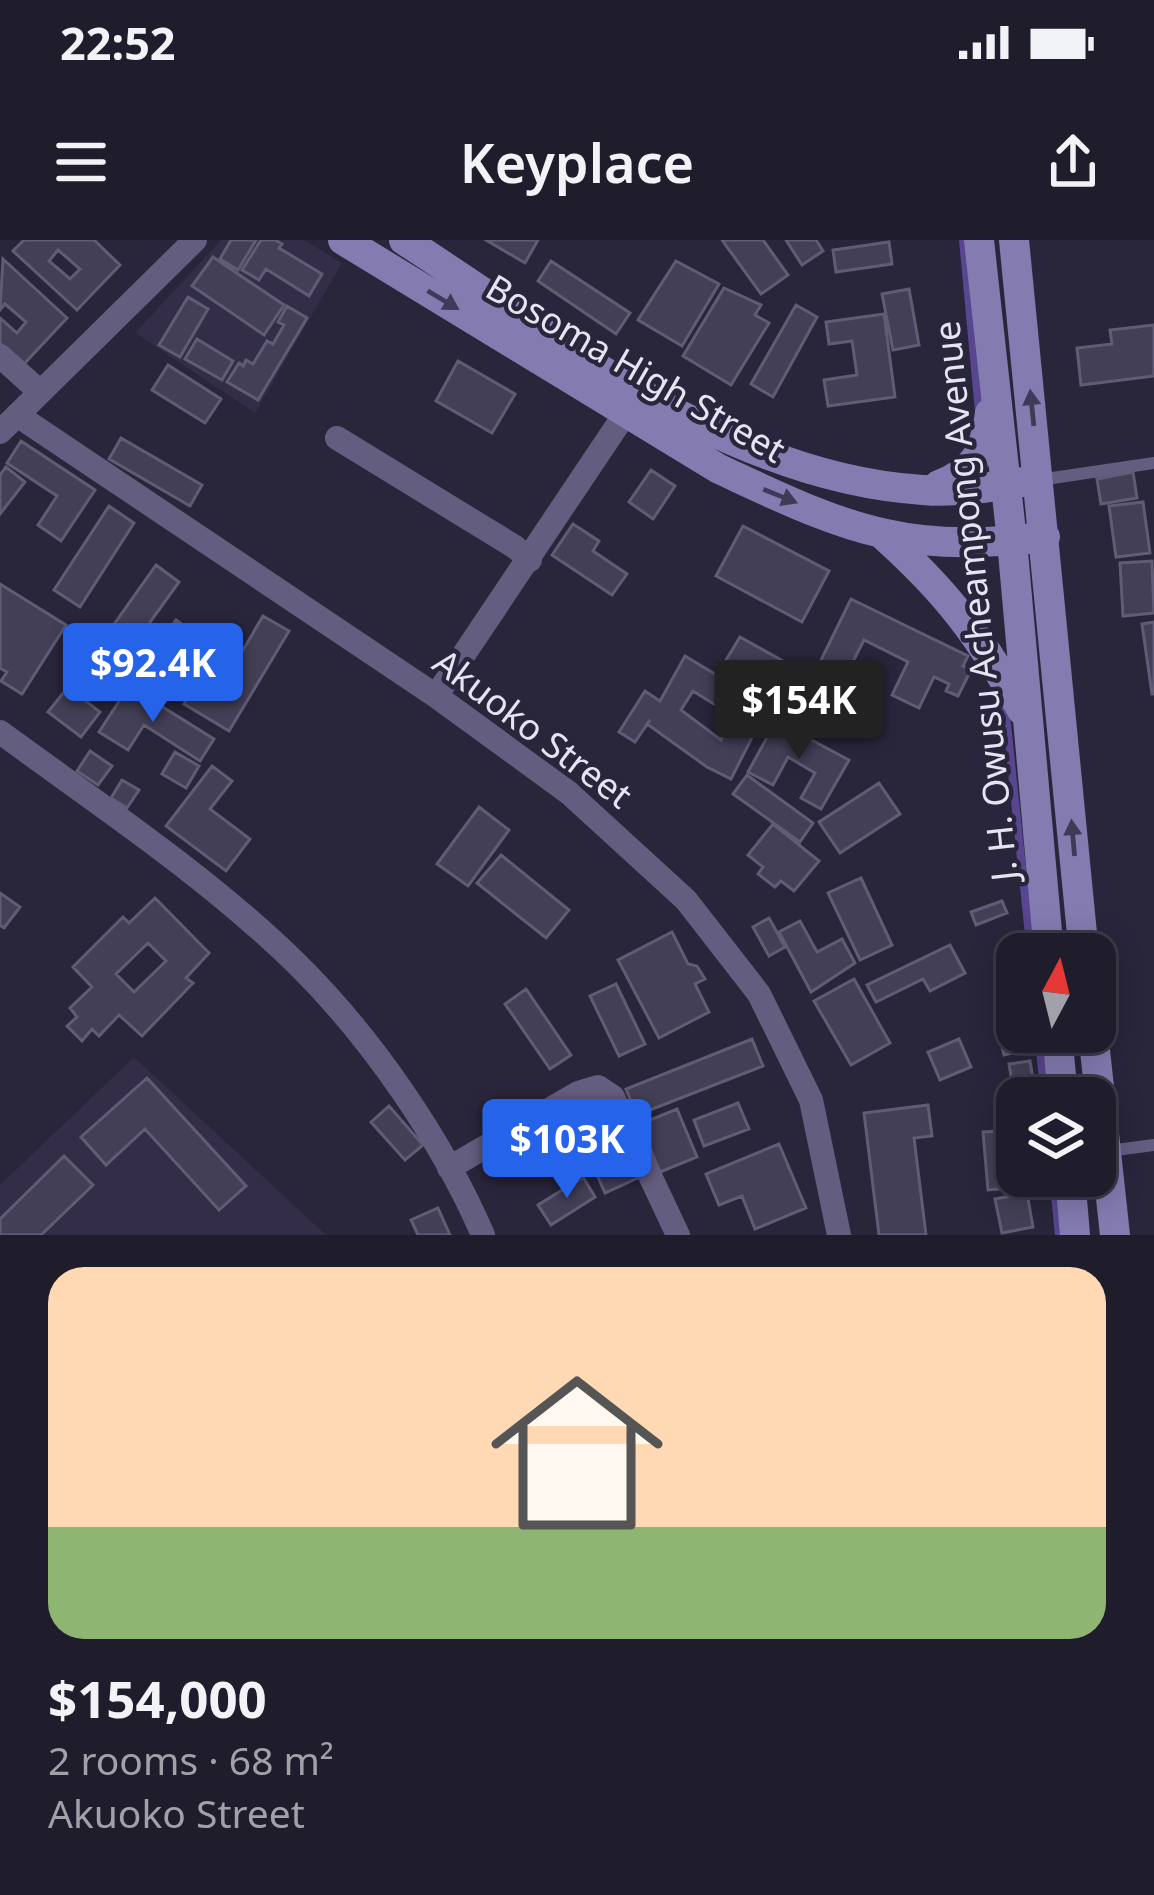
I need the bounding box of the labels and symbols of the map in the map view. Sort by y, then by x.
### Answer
street label: Bosoma High Street [478,262,794,474]
one-way arrow [426,289,460,310]
street label: J. H. Owusu Acheampong Avenue [921,319,1029,886]
one-way arrow [1022,388,1041,426]
one-way arrow [762,487,798,506]
pin: $92.4K [55,623,251,725]
street label: Akuoko Street [424,637,642,819]
pin: $154K [715,660,883,762]
one-way arrow [1064,818,1083,856]
north arrow [996,933,1116,1053]
pin: $103K [483,1099,651,1201]

